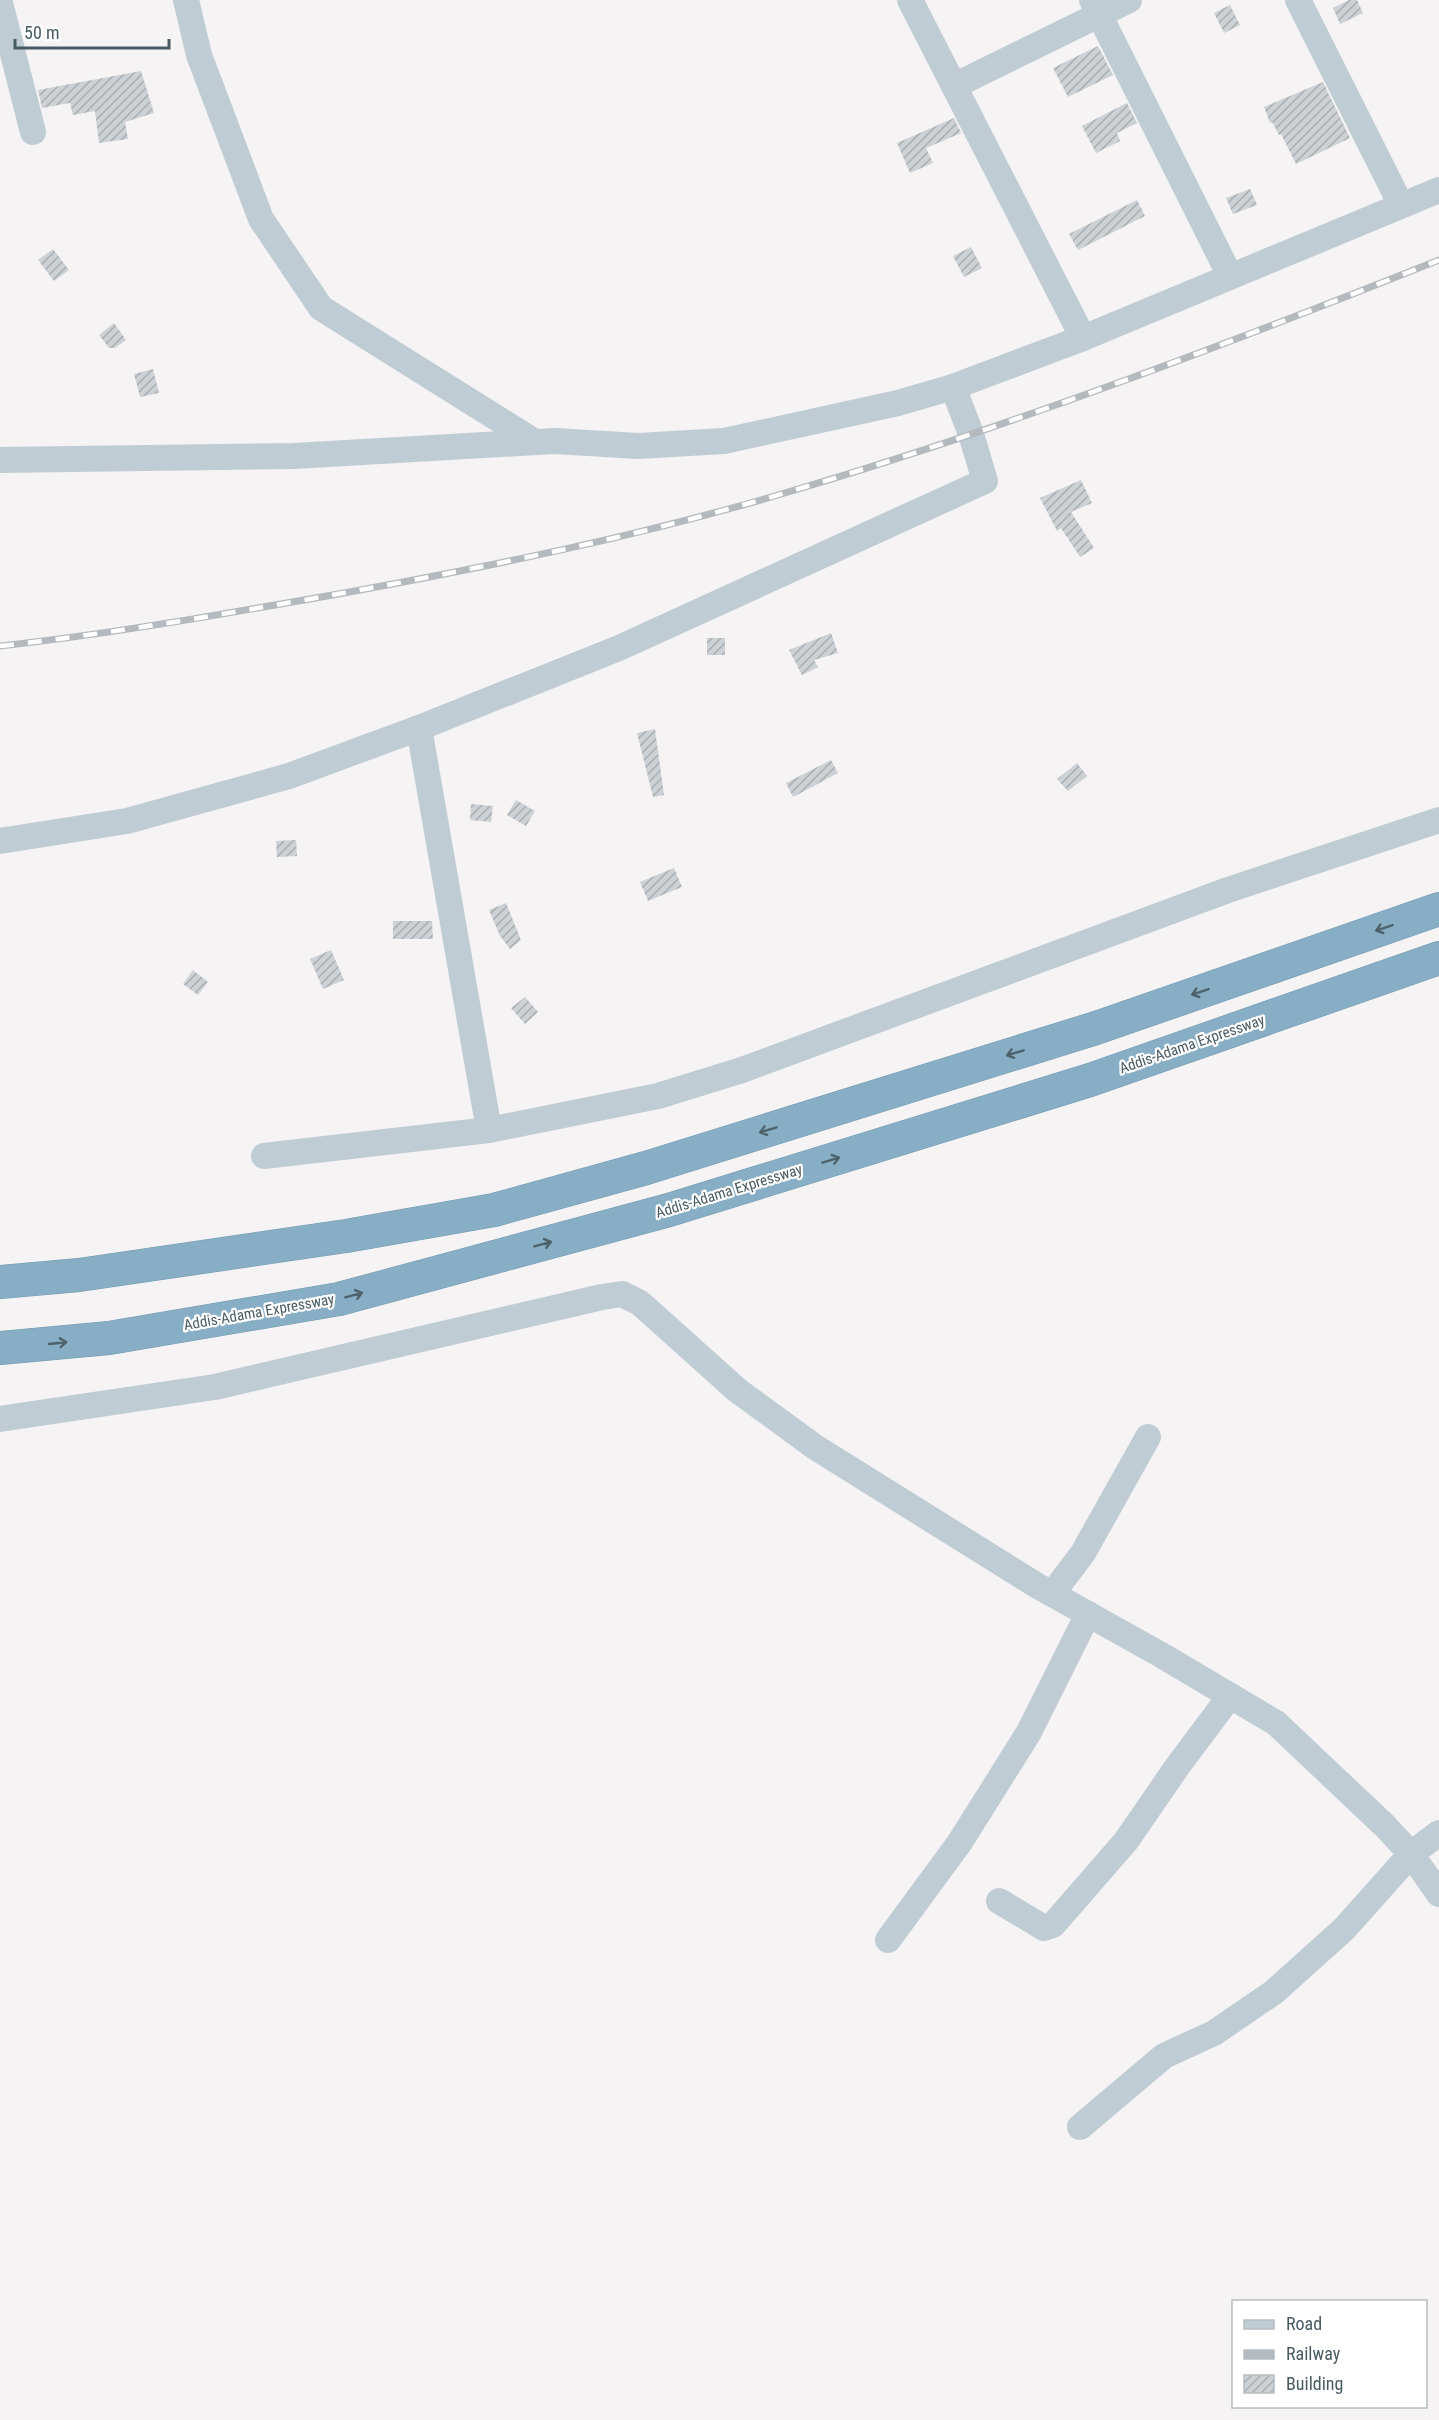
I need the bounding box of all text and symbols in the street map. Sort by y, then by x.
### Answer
scale bar [15,12,170,50]
text: 50 m [24,22,59,43]
one-way arrow [1375,923,1394,934]
one-way arrow [1191,987,1210,998]
street label: Addis-Adama Expressway [1117,1011,1267,1077]
one-way arrow [1006,1049,1025,1060]
one-way arrow [759,1125,778,1136]
one-way arrow [821,1154,840,1165]
street label: Addis-Adama Expressway [654,1160,804,1222]
one-way arrow [533,1238,552,1249]
one-way arrow [344,1288,363,1300]
street label: Addis-Adama Expressway [182,1290,336,1334]
one-way arrow [48,1337,68,1348]
legend [1232,2300,1427,2408]
text: Road [1286,2313,1322,2334]
text: Railway [1286,2343,1341,2364]
text: Building [1286,2373,1343,2394]

